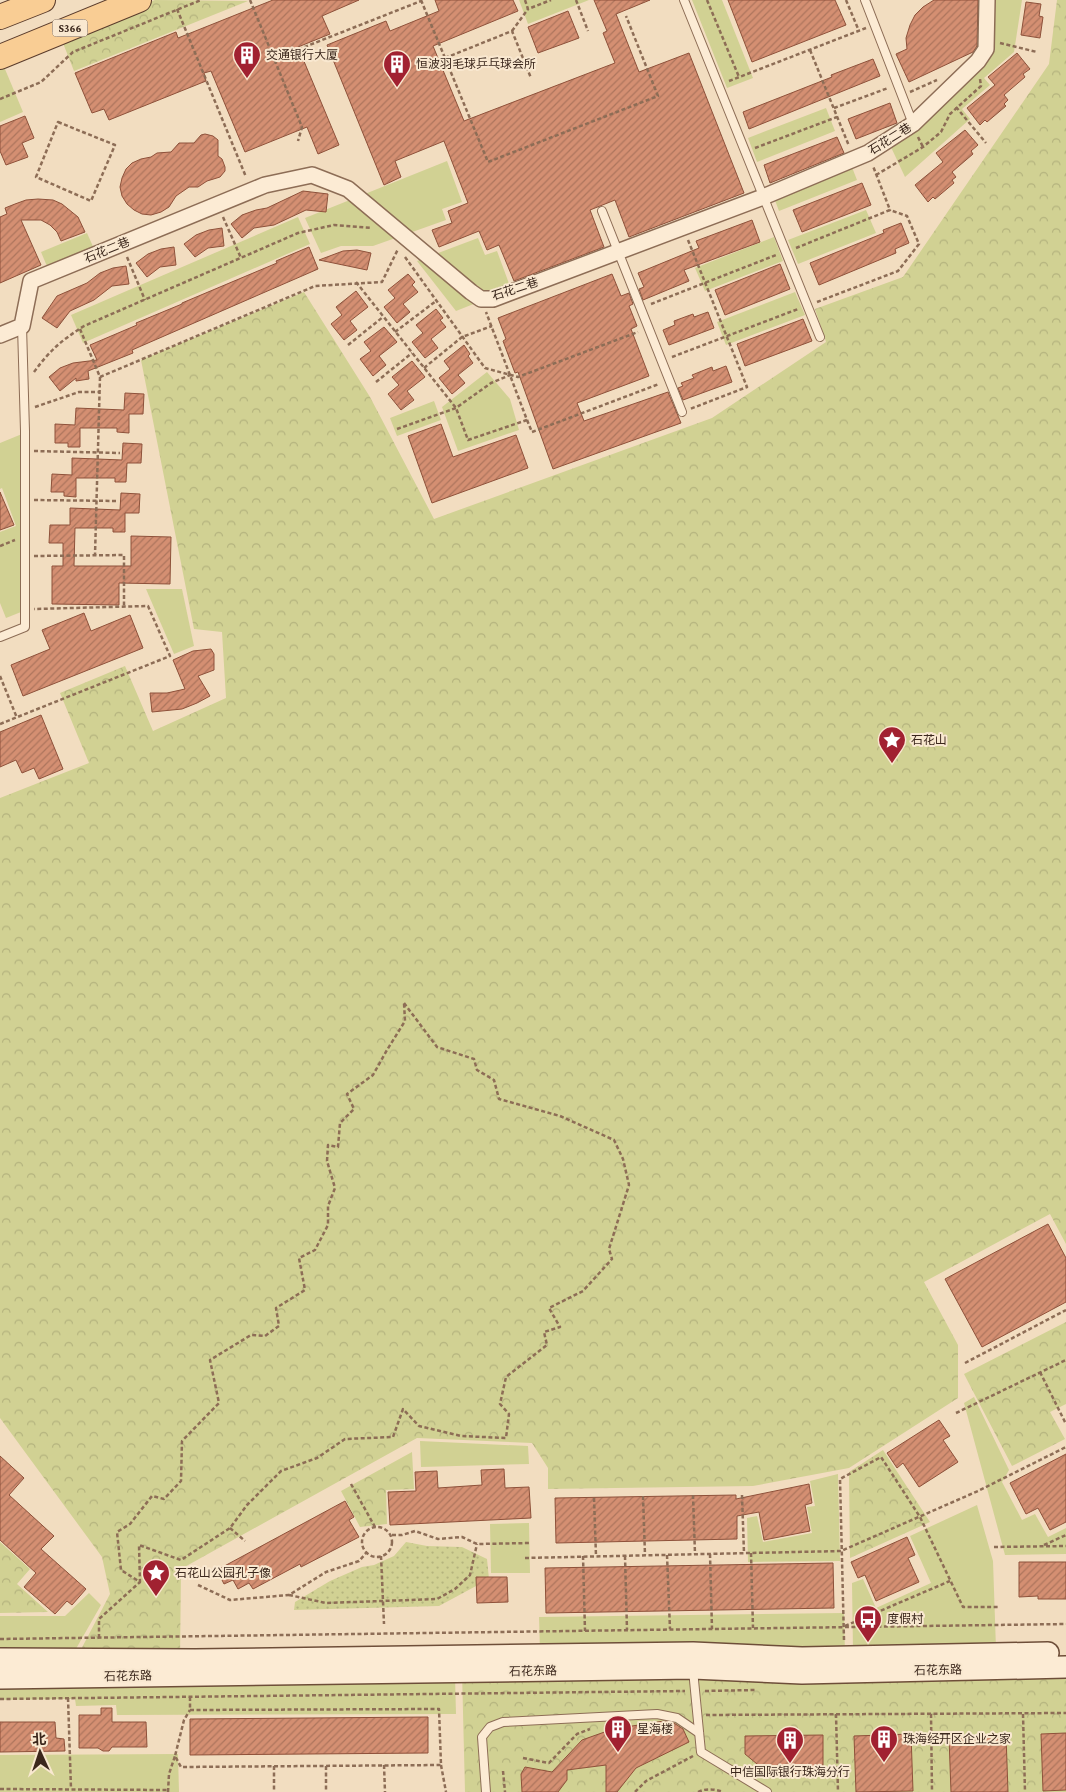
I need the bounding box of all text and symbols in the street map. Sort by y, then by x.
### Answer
road number: S366 [52,19,88,36]
building icon: 交通银行大厦 [232,40,262,79]
place label: 交通银行大厦 [266,48,338,62]
building icon: 恒波羽毛球乒乓球会所 [382,49,412,88]
place label: 恒波羽毛球乒乓球会所 [416,57,536,71]
street label: 石花二巷 [866,120,914,158]
street label: 石花二巷 [82,235,132,265]
street label: 石花二巷 [490,275,540,303]
place icon: 石花山 [877,725,907,764]
place label: 石花山 [911,733,947,747]
place icon: 石花山公园孔子像 [141,1558,171,1597]
place label: 石花山公园孔子像 [175,1566,271,1580]
bus stop icon: 度假村 [853,1604,883,1643]
place label: 度假村 [887,1612,924,1626]
street label: 石花东路 [914,1663,962,1677]
street label: 石花东路 [509,1664,557,1678]
street label: 石花东路 [104,1669,152,1683]
building icon: 星海楼 [603,1714,633,1753]
place label: 星海楼 [637,1722,673,1736]
building icon: 珠海经开区企业之家 [869,1724,899,1763]
building icon: 中信国际银行珠海分行 [775,1725,805,1764]
north arrow [15,1727,65,1777]
text: 北 [32,1731,47,1747]
place label: 珠海经开区企业之家 [903,1732,1011,1746]
place label: 中信国际银行珠海分行 [730,1765,850,1779]

